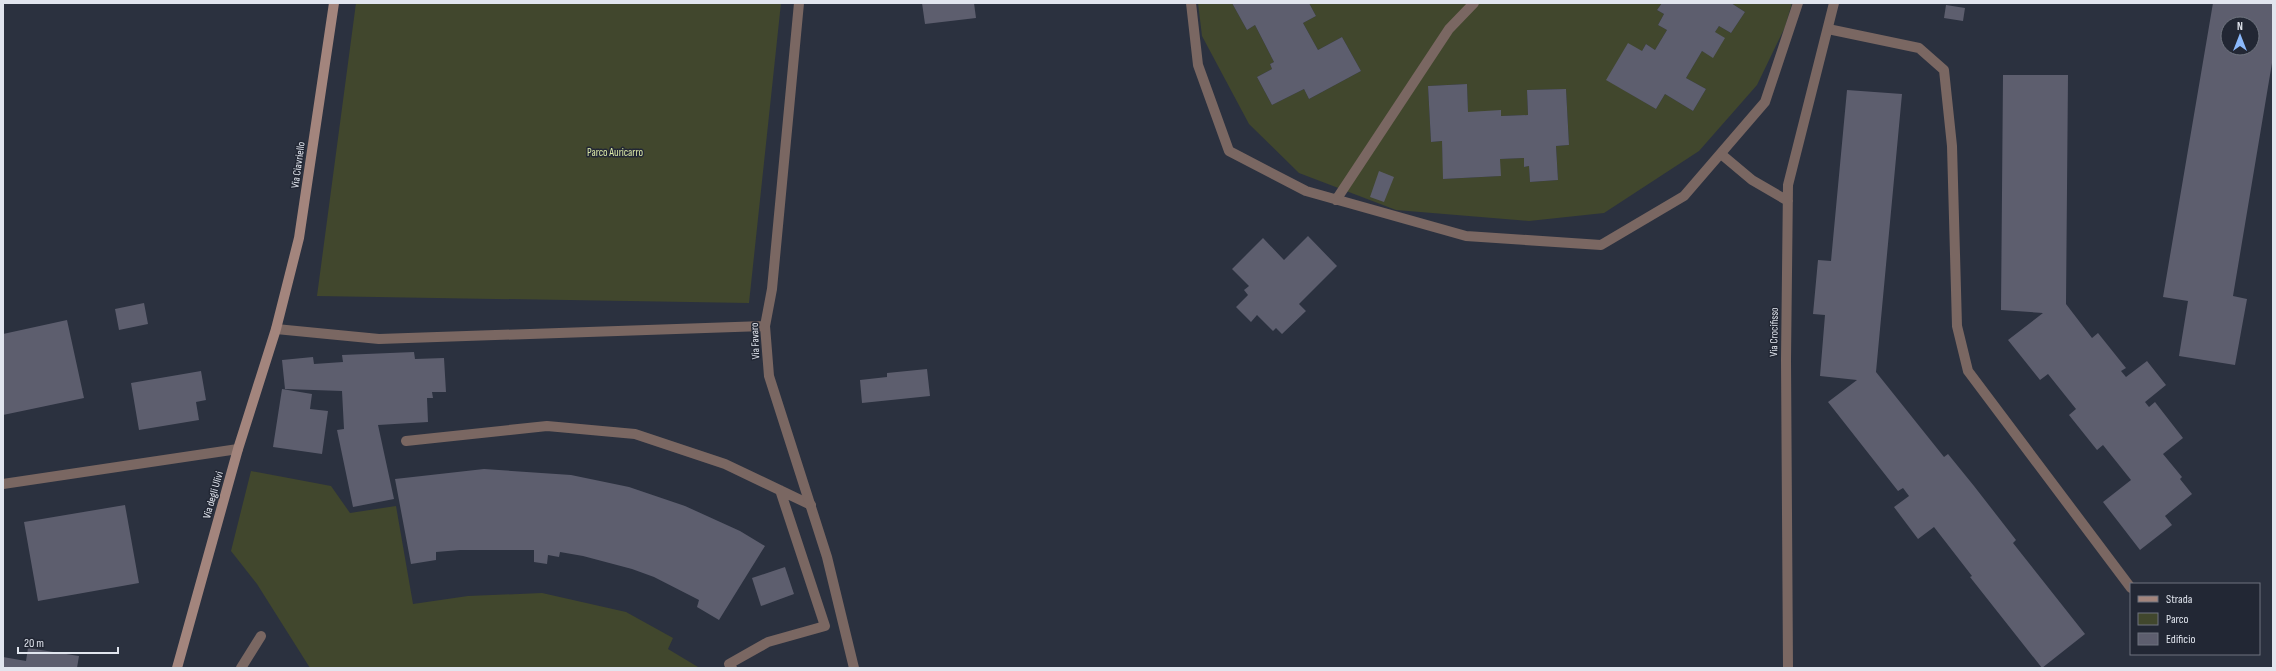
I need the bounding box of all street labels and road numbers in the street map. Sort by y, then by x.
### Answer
street label: Via Ciavriello [288,140,308,189]
street label: Via Crocifisso [1767,307,1781,357]
street label: Via Favaro [748,322,762,360]
street label: Via degli Ulivi [200,470,226,520]

